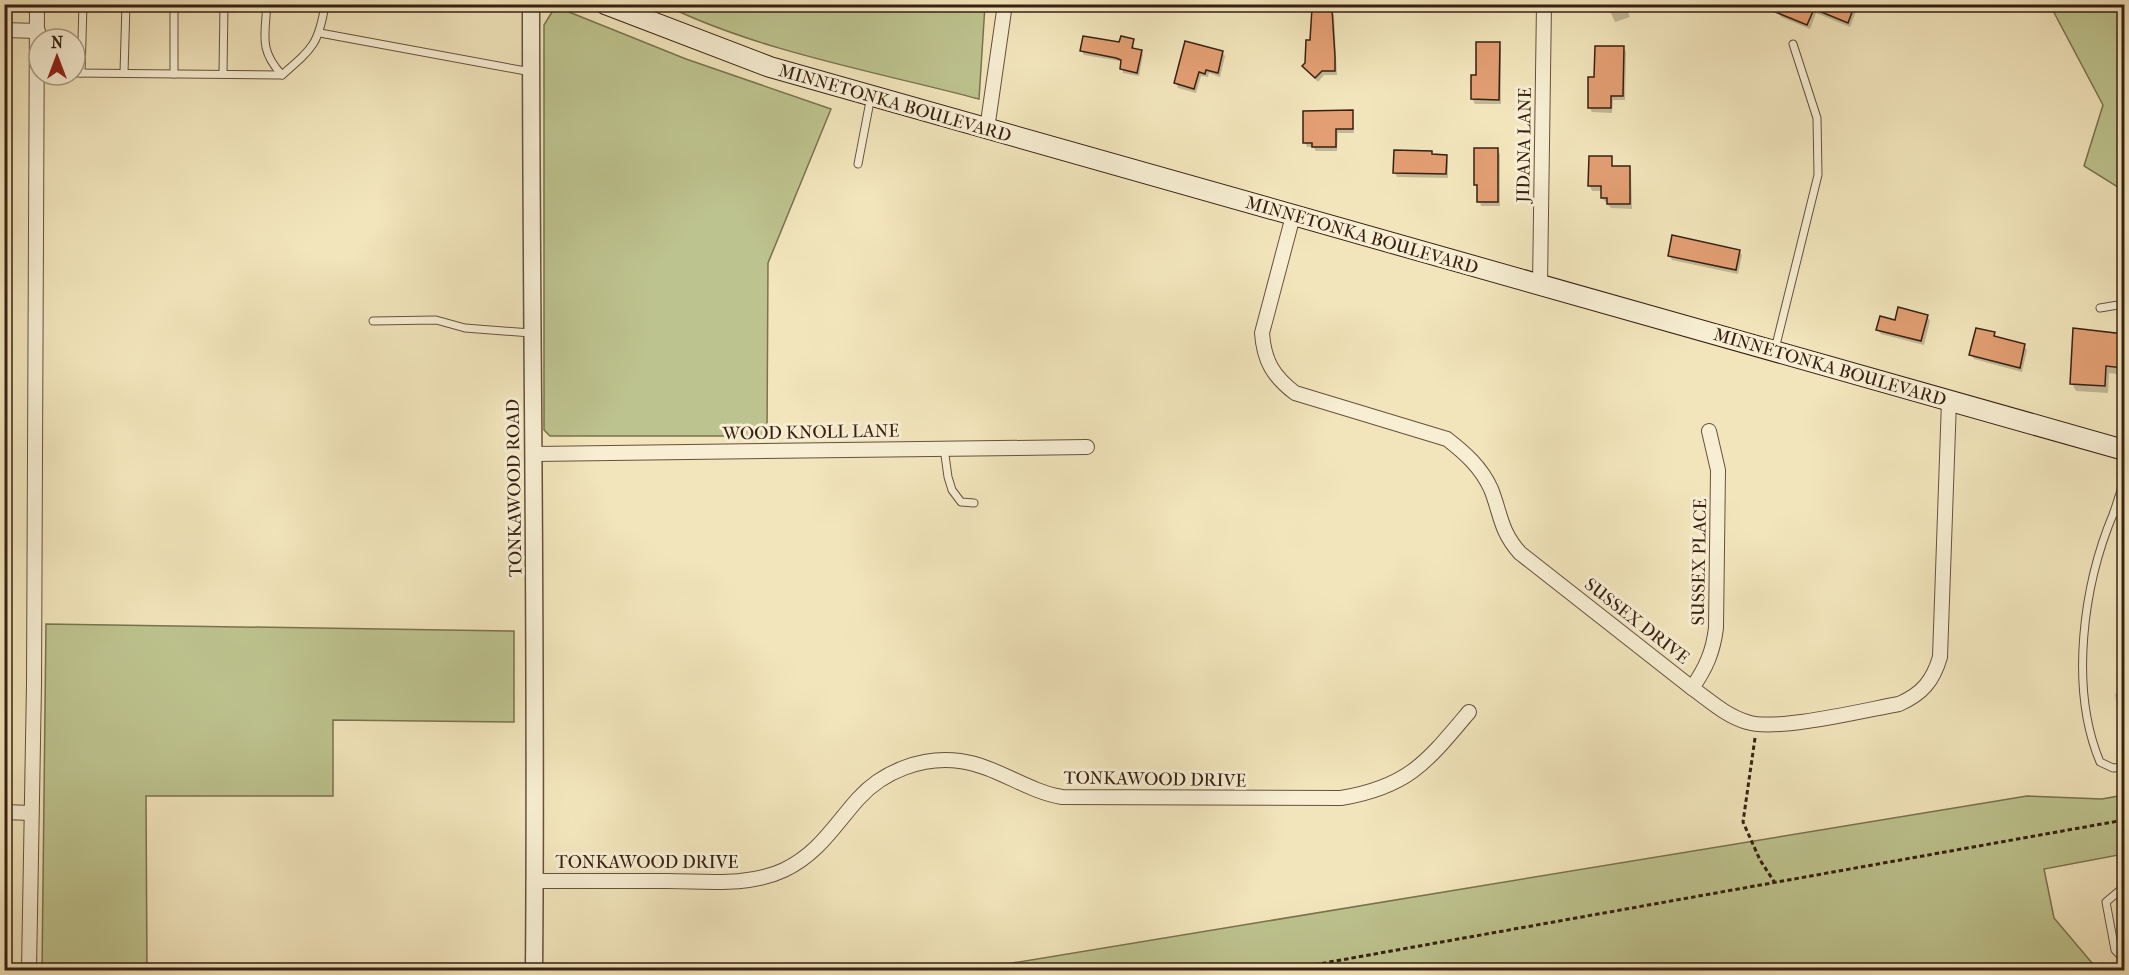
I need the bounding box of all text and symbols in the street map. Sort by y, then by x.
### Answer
north arrow [27,27,87,87]
text: N [51,33,64,52]
street label: MINNETONKA BOULEVARD [776,60,1014,147]
street label: JIDANA LANE [1513,87,1536,205]
street label: MINNETONKA BOULEVARD [1243,192,1481,279]
street label: MINNETONKA BOULEVARD [1711,324,1949,411]
street label: TONKAWOOD ROAD [502,399,527,577]
street label: WOOD KNOLL LANE [722,420,900,445]
street label: SUSSEX PLACE [1688,498,1711,626]
street label: SUSSEX DRIVE [1580,574,1693,669]
street label: TONKAWOOD DRIVE [1063,767,1247,792]
street label: TONKAWOOD DRIVE [556,852,738,873]

